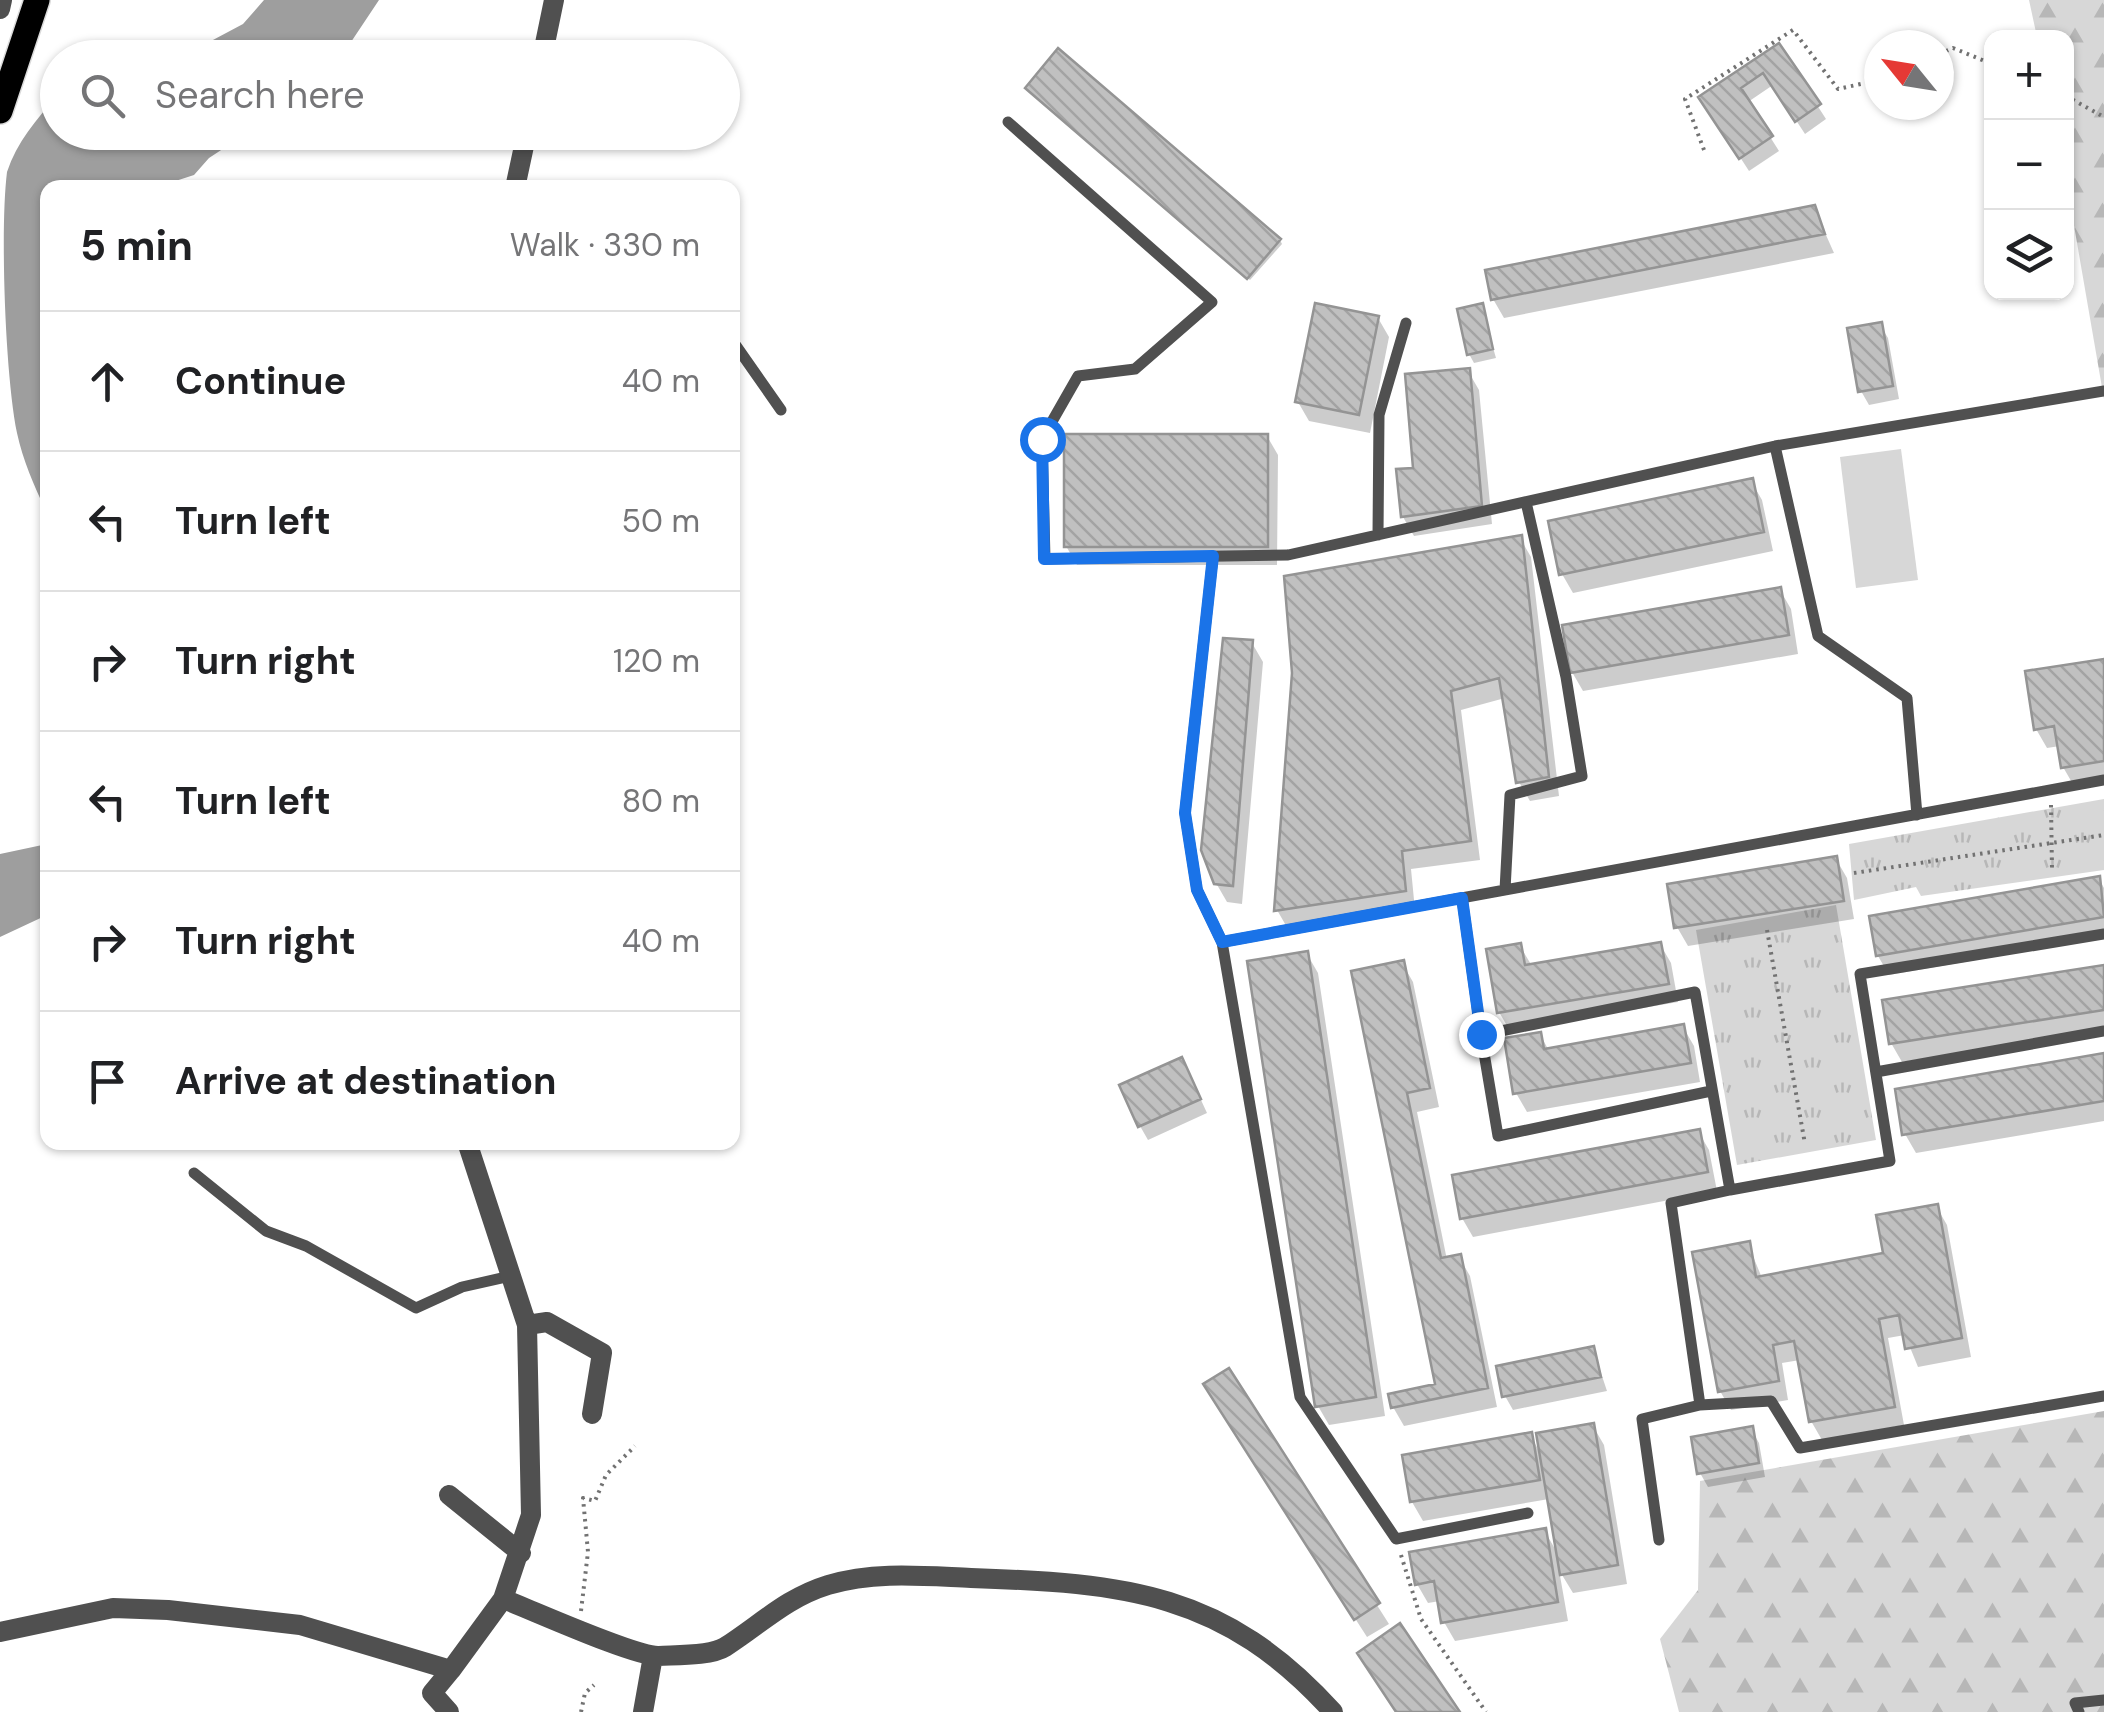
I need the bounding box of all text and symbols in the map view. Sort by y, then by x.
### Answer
north arrow [1864,30,1954,120]
map controls [1984,30,2074,300]
button: + [1984,30,2074,120]
search box [40,40,740,150]
icon: search [75,68,130,123]
text: Search here [155,70,365,120]
button: − [1984,120,2074,210]
button: layers [1984,210,2074,300]
text: 5 min [80,218,193,273]
text: Walk · 330 m [510,224,700,266]
icon: ahead [80,354,135,409]
text: Continue [175,356,346,406]
text: 40 m [622,360,700,402]
route start [1020,417,1066,463]
icon: left [80,494,135,549]
text: Turn left [175,496,331,546]
text: 50 m [622,500,700,542]
icon: right [80,634,135,689]
text: Turn right [175,636,356,686]
text: 120 m [613,640,700,682]
icon: left [80,774,135,829]
text: Turn left [175,776,331,826]
text: 80 m [622,780,700,822]
icon: right [80,914,135,969]
text: Turn right [175,916,356,966]
text: 40 m [622,920,700,962]
route end [1459,1012,1505,1058]
icon: arrive [80,1054,135,1109]
text: Arrive at destination [175,1056,557,1106]

